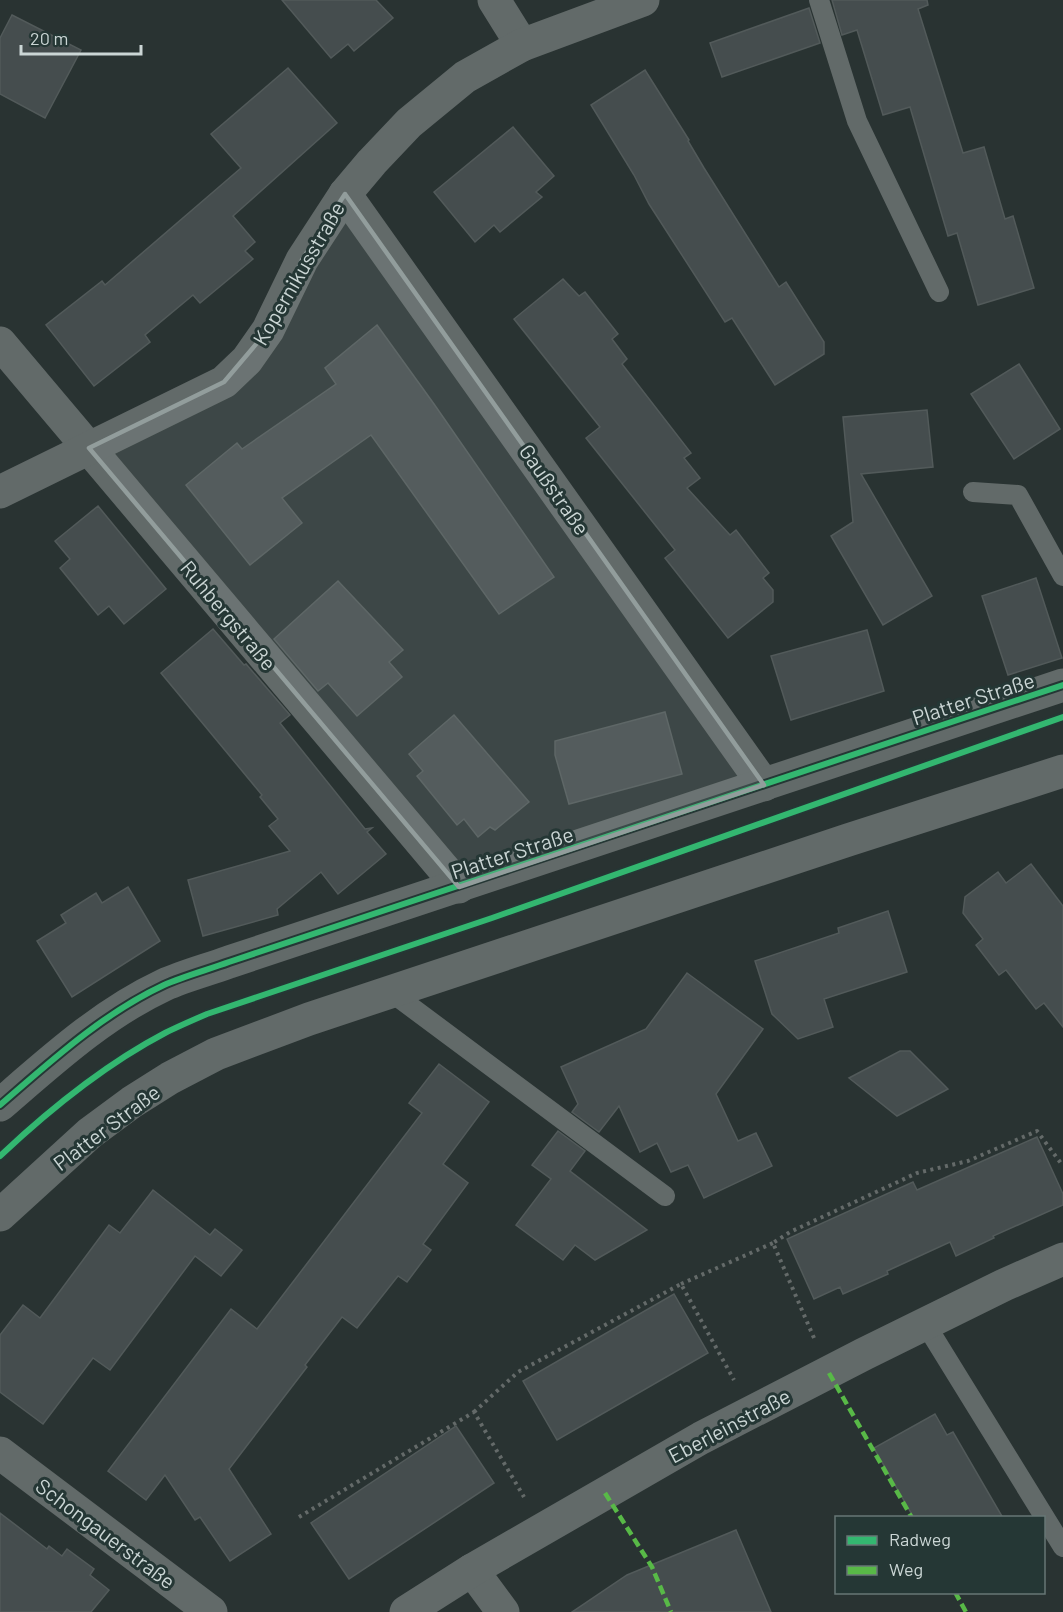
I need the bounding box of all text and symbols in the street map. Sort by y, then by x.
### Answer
scale bar [21,18,141,56]
text: 20 m [30,27,68,49]
street label: Kopernikusstraße [247,197,349,349]
street label: Gaußstraße [515,439,595,539]
street label: Ruhbergstraße [176,555,282,675]
street label: Platter Straße [909,666,1037,730]
street label: Platter Straße [448,820,576,884]
street label: Platter Straße [48,1079,164,1175]
street label: Eberleinstraße [664,1382,794,1468]
street label: Schongauerstraße [31,1472,181,1594]
legend [835,1516,1045,1594]
text: Radweg [889,1528,951,1550]
text: Weg [889,1558,923,1580]

